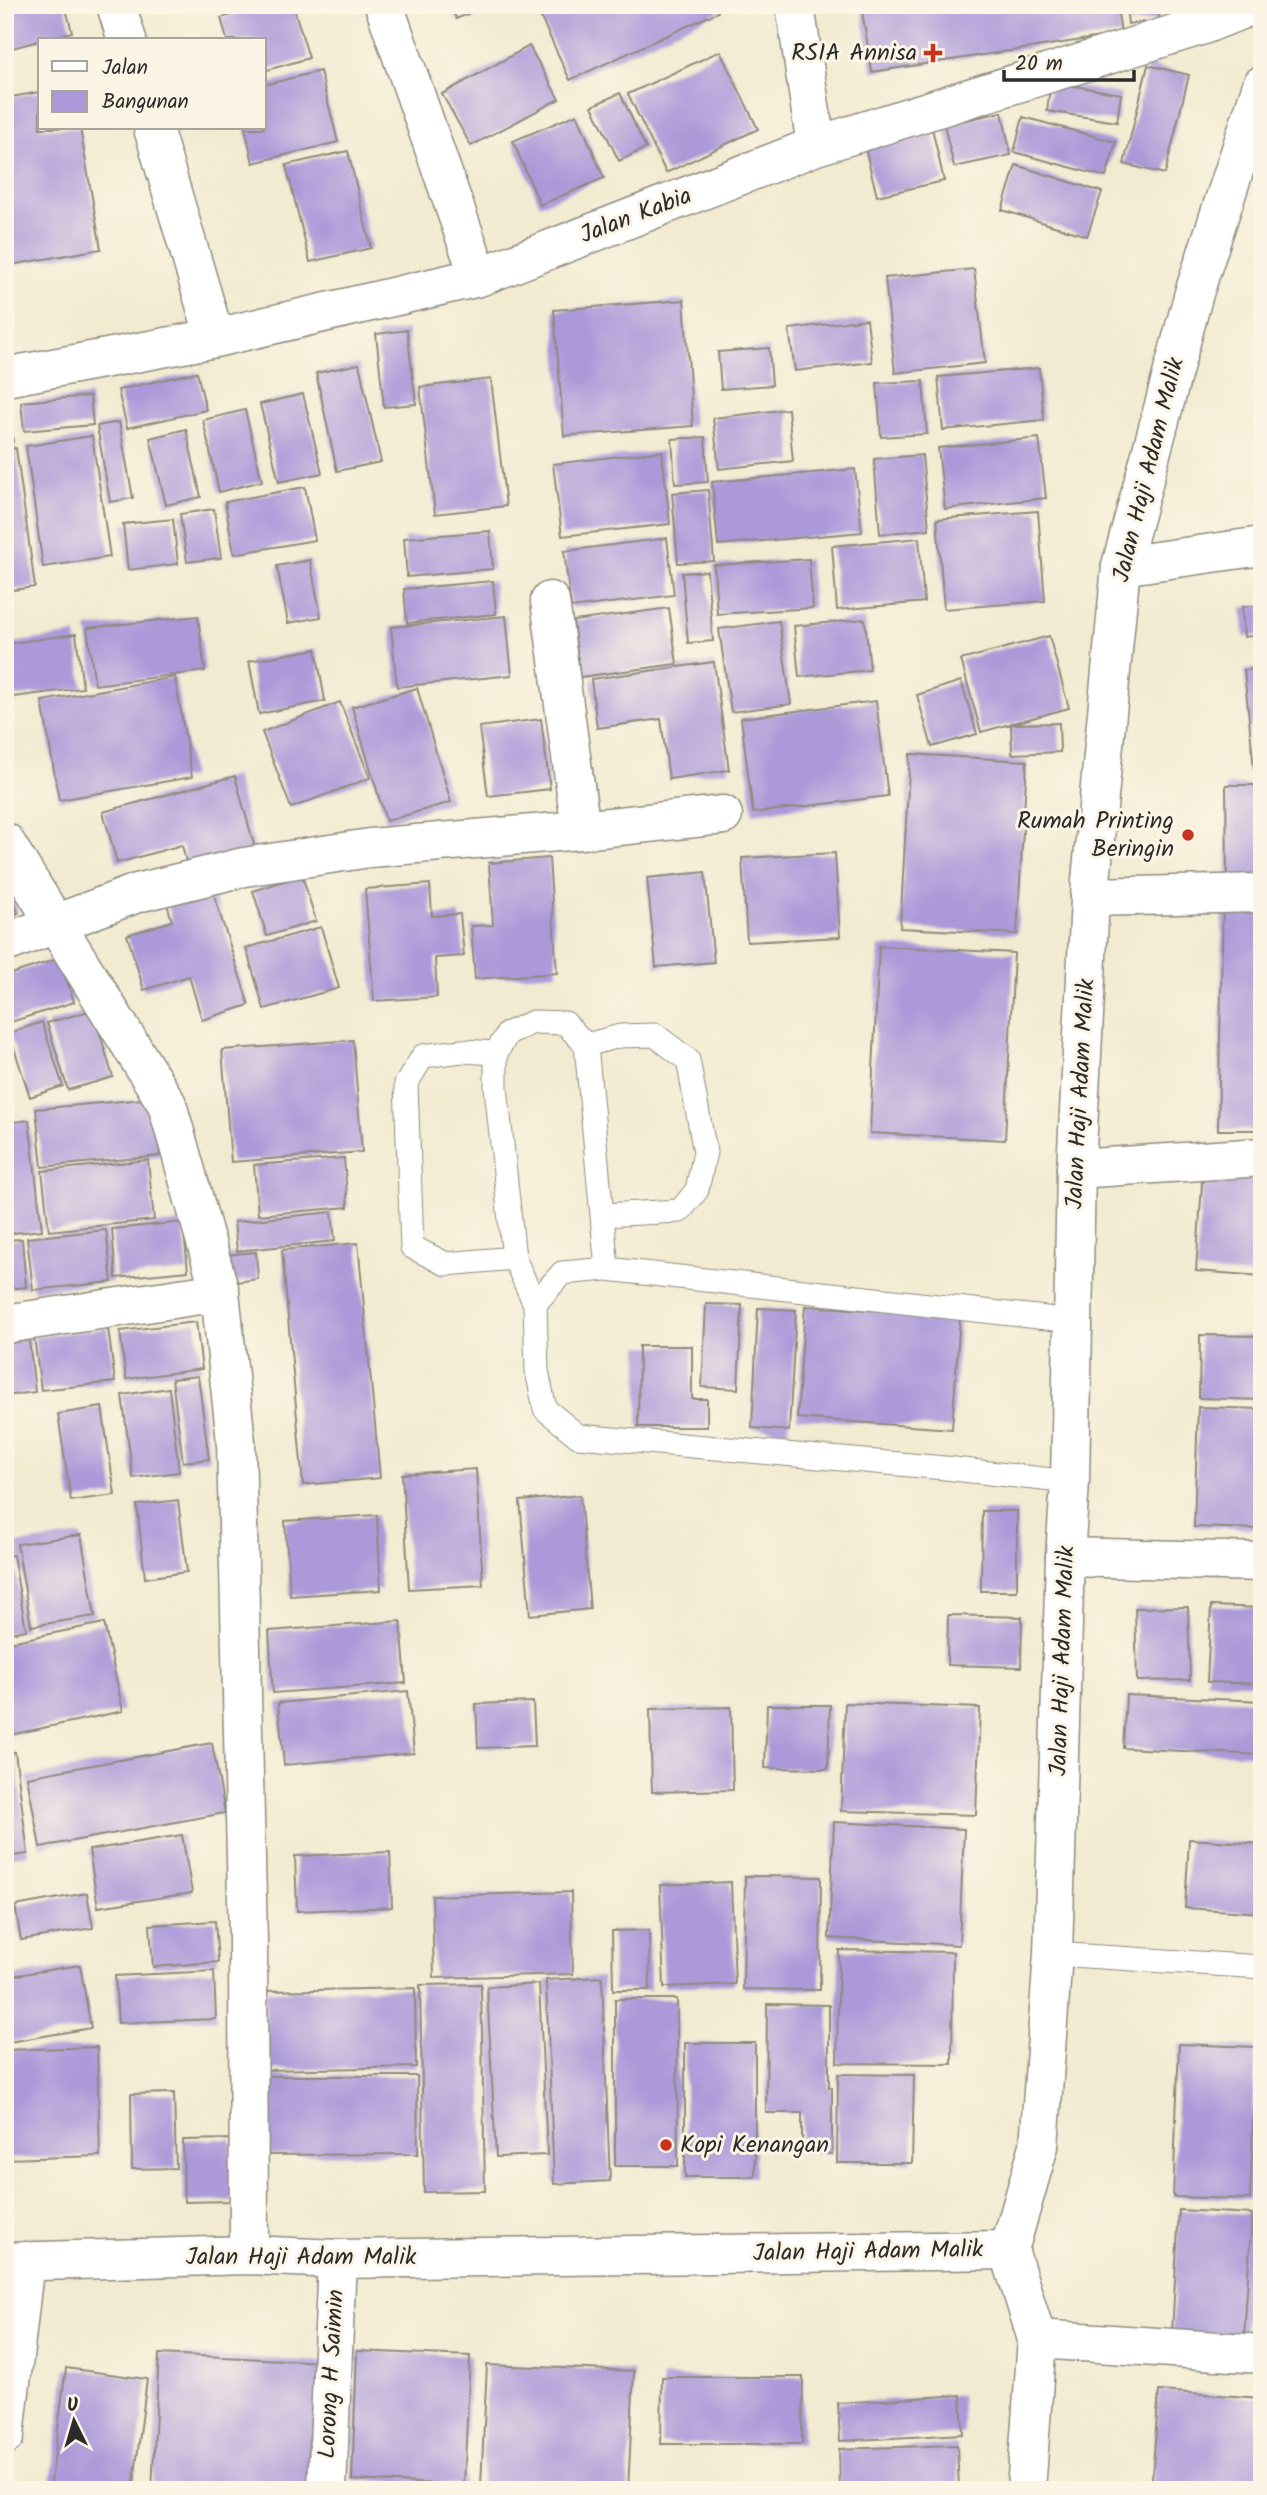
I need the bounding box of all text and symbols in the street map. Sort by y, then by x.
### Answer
place label: RSIA Annisa [791,34,917,73]
legend [38,38,266,130]
scale bar [1004,38,1134,82]
marker: RSIA Annisa [923,43,943,63]
text: 20 m [1015,48,1063,81]
text: Jalan [102,52,148,85]
text: Bangunan [102,86,189,119]
street label: Jalan Kabia [574,177,698,255]
street label: Jalan Haji Adam Malik [1102,353,1196,586]
place label: Rumah Printing Beringin [1017,802,1174,869]
marker: Rumah Printing Beringin [1180,827,1196,843]
street label: Jalan Haji Adam Malik [1055,977,1107,1210]
street label: Jalan Haji Adam Malik [1039,1544,1087,1777]
place label: Kopi Kenangan [680,2126,829,2165]
marker: Kopi Kenangan [658,2137,674,2153]
street label: Jalan Haji Adam Malik [752,2230,984,2274]
street label: Jalan Haji Adam Malik [186,2238,417,2277]
street label: Lorong H Saimin [308,2288,356,2460]
north arrow [38,2386,108,2456]
text: U [66,2391,80,2421]

